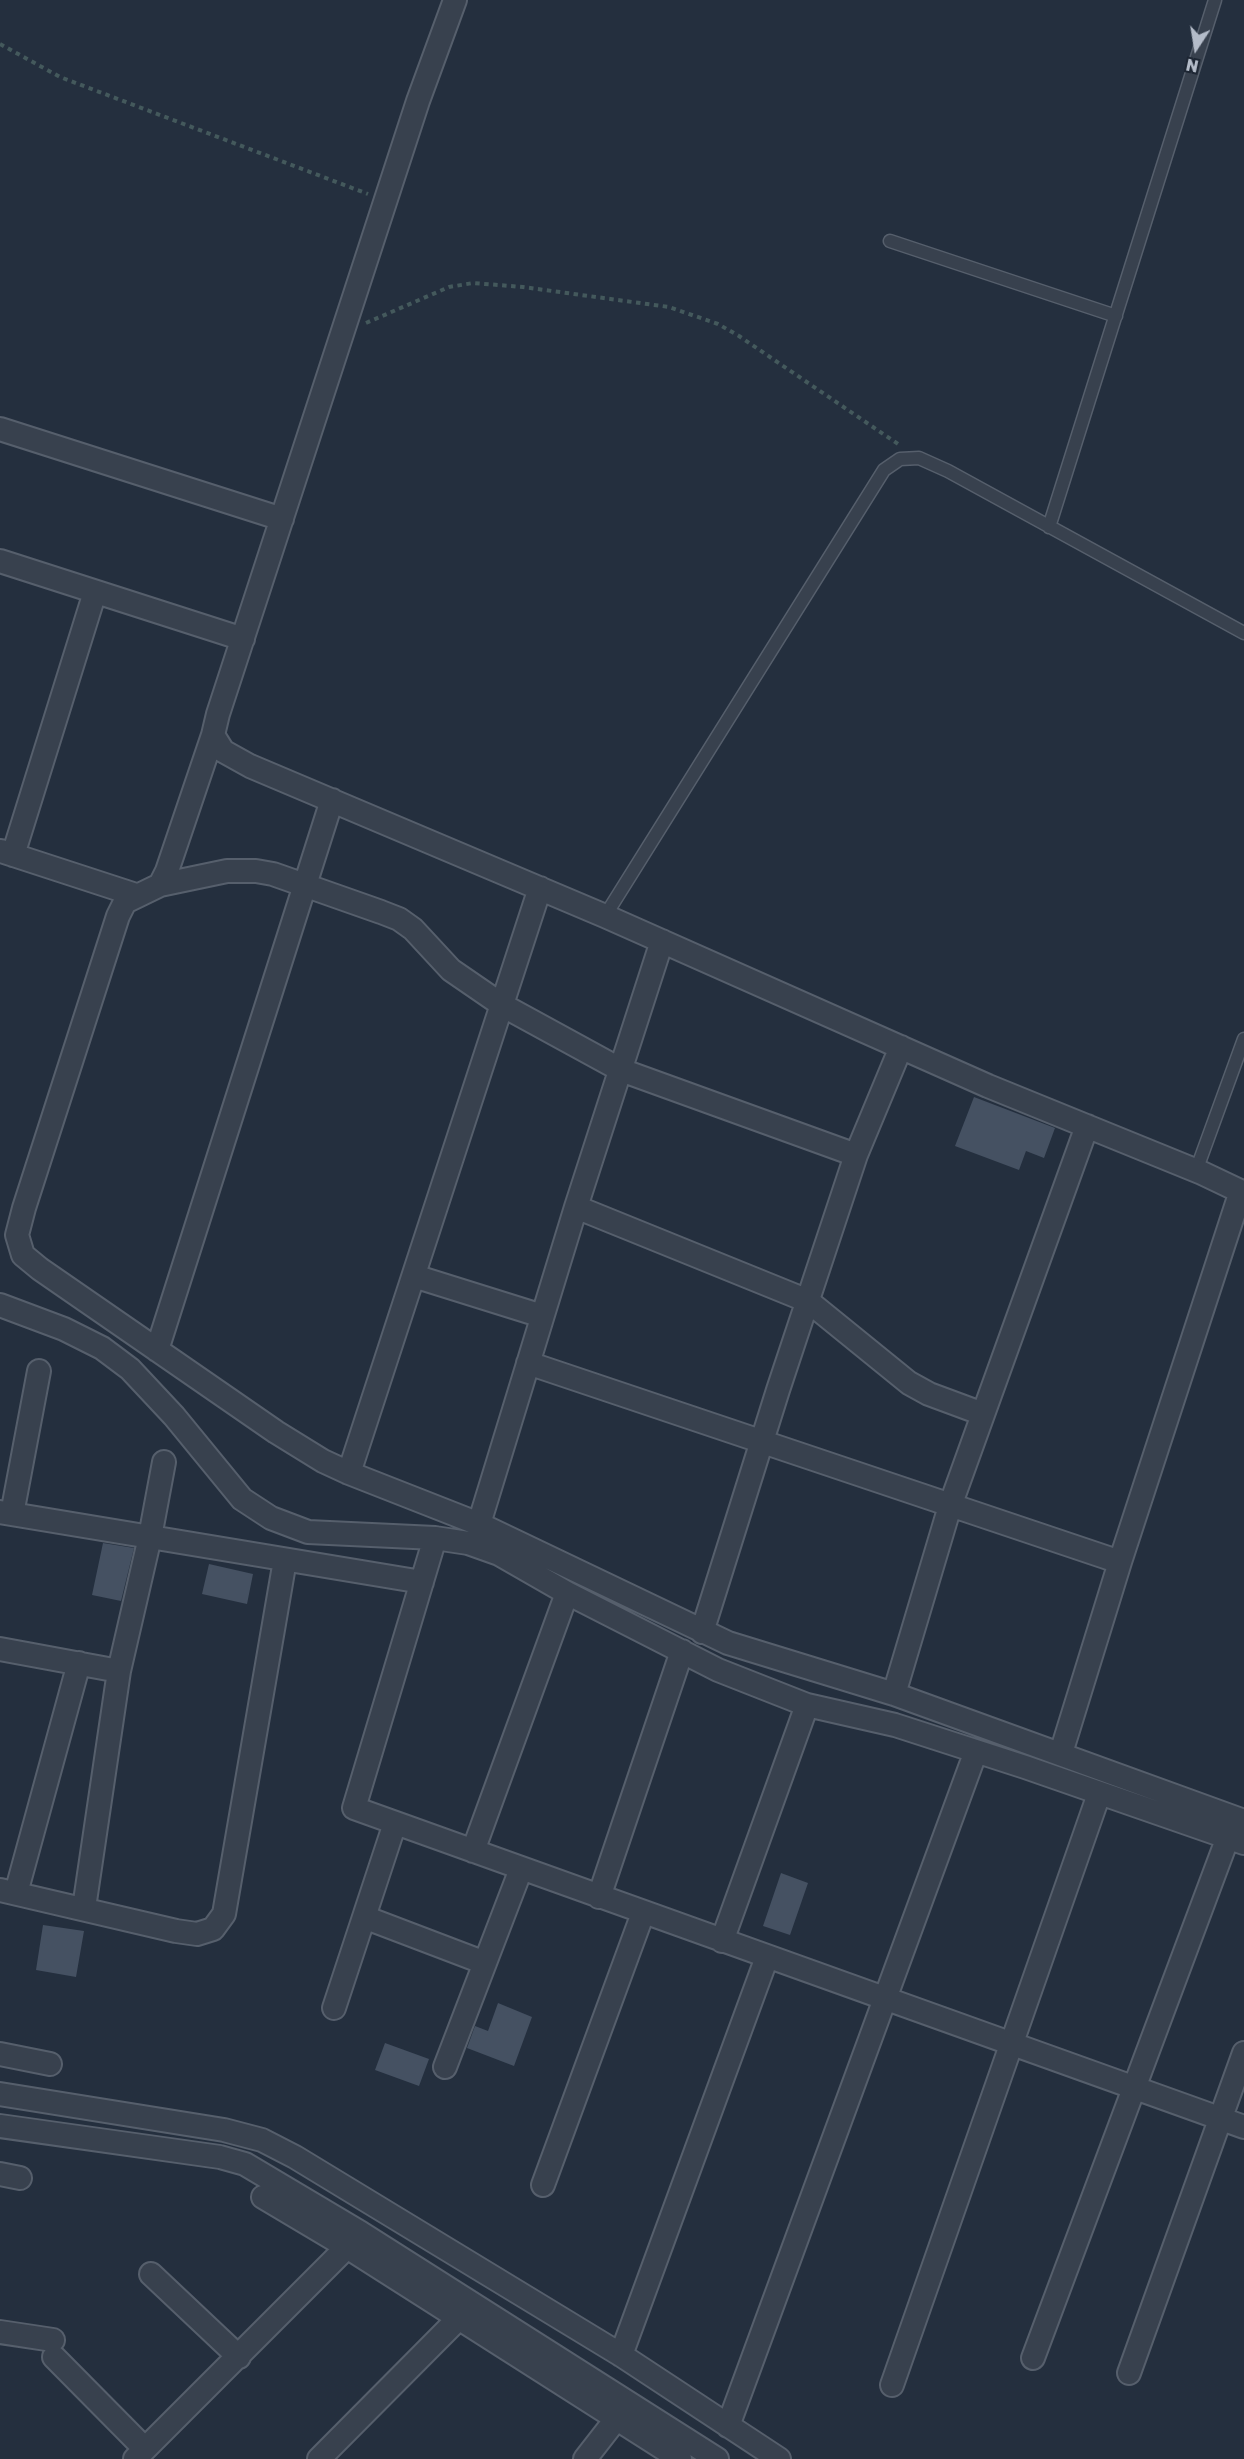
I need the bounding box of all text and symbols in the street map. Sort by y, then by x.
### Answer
north arrow [1166,18,1226,78]
text: N [1184,55,1200,77]

